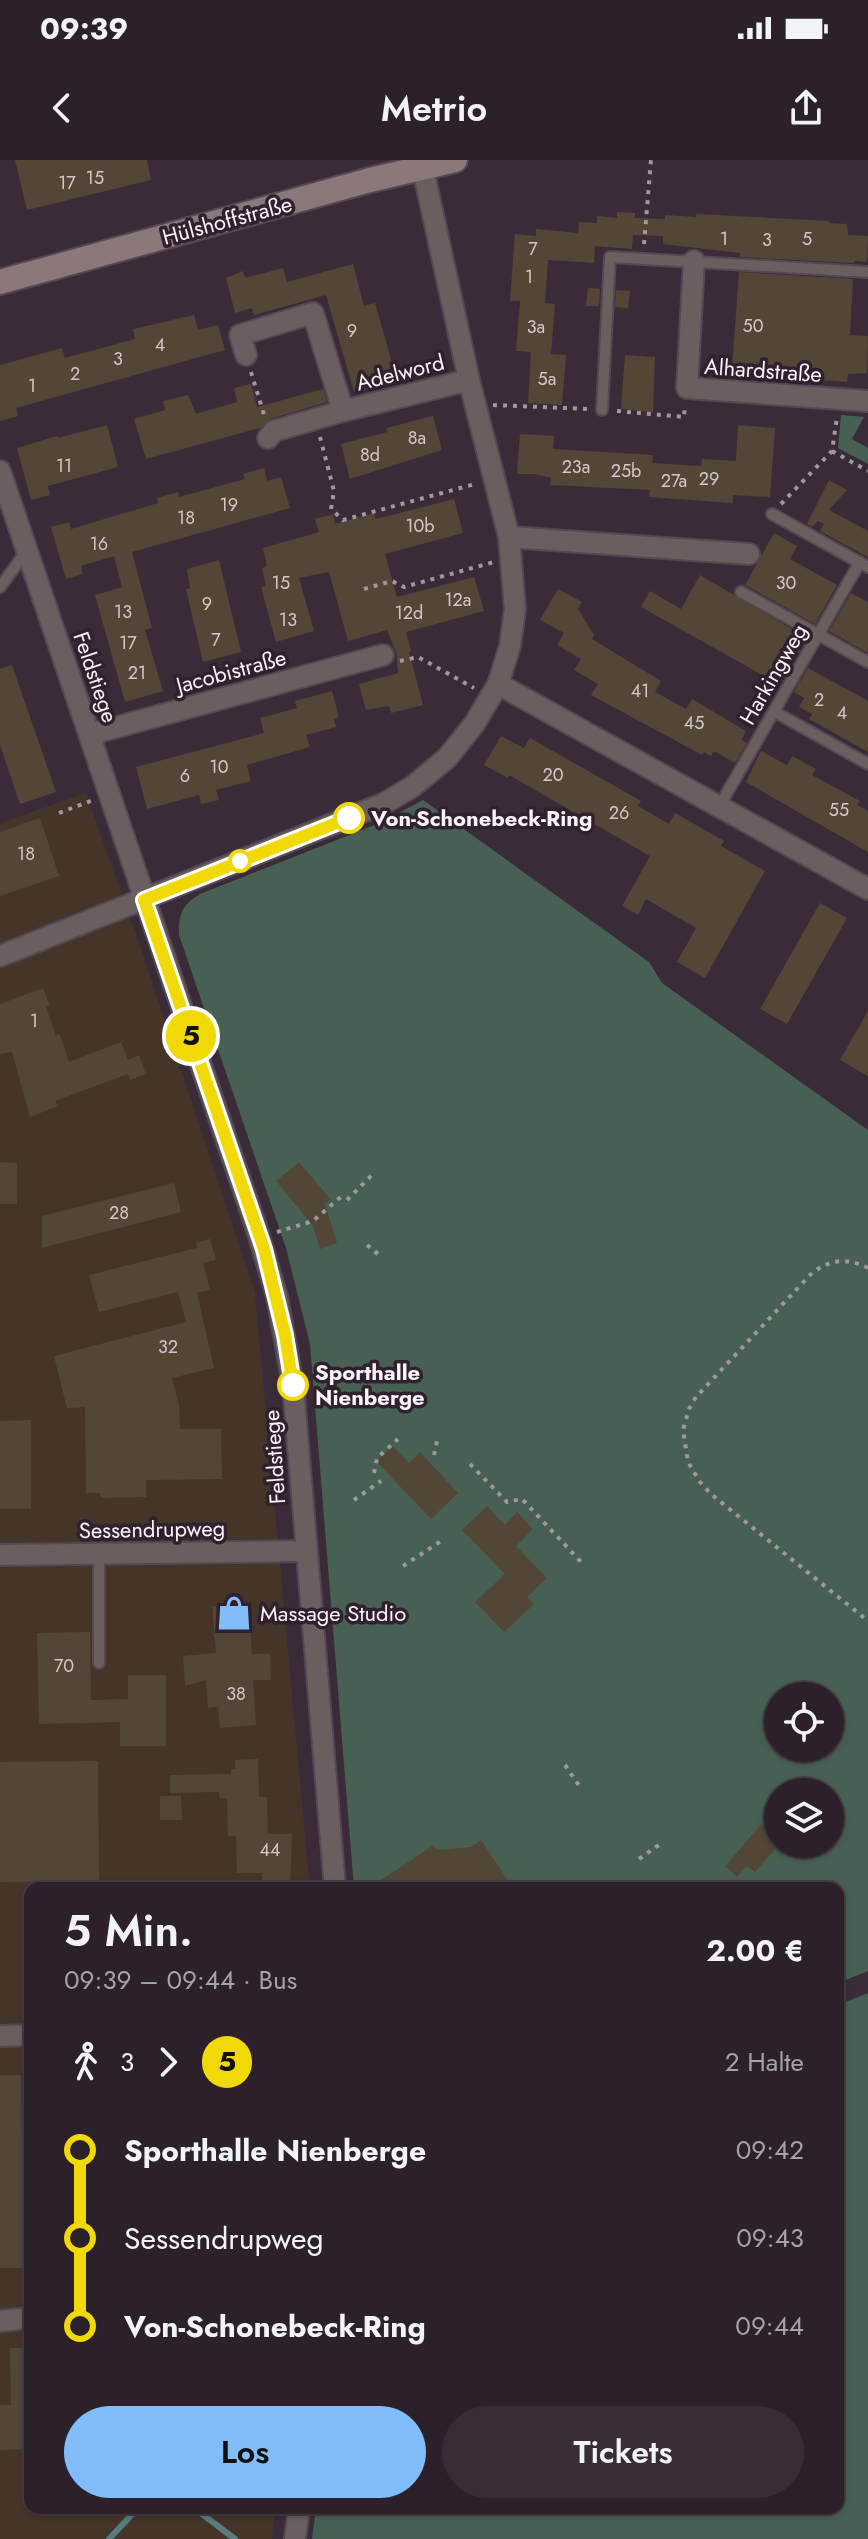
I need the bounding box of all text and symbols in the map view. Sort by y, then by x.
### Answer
text: 09:39 [40,7,128,50]
text: Metrio [381,82,487,134]
icon: back [40,86,84,130]
icon: share [784,86,828,130]
house number: 15 [86,165,104,191]
house number: 17 [58,170,76,196]
street label: Hülshoffstraße [158,187,296,253]
house number: 1 [720,226,728,252]
house number: 5 [802,226,812,252]
house number: 3 [762,227,772,253]
house number: 7 [528,236,538,262]
house number: 1 [525,264,533,290]
house number: 50 [743,313,764,339]
house number: 3a [527,314,545,340]
house number: 9 [347,318,357,344]
house number: 4 [155,332,165,358]
house number: 3 [113,346,123,372]
street label: Adelword [352,346,448,398]
street label: Alhardstraße [703,350,823,390]
house number: 2 [70,361,80,387]
house number: 5a [538,366,556,392]
house number: 1 [28,373,36,399]
house number: 8a [408,425,426,451]
house number: 8d [360,442,380,468]
house number: 11 [56,453,72,479]
house number: 23a [562,454,590,480]
house number: 25b [611,458,641,484]
house number: 29 [699,466,719,492]
house number: 27a [661,468,687,494]
house number: 19 [220,492,238,518]
house number: 18 [177,505,195,531]
house number: 10b [405,513,435,539]
house number: 16 [90,531,108,557]
house number: 15 [272,570,290,596]
house number: 30 [776,570,797,596]
house number: 12a [445,587,472,613]
house number: 9 [202,591,212,617]
house number: 13 [114,599,132,625]
house number: 12d [395,600,423,626]
house number: 13 [279,607,297,633]
street label: Harkingweg [731,618,815,730]
street label: Feldstiege [66,627,126,727]
house number: 7 [211,627,221,653]
house number: 17 [119,630,137,656]
street label: Jacobistraße [170,641,290,702]
house number: 21 [128,660,146,686]
house number: 41 [631,678,649,704]
house number: 2 [814,687,824,713]
house number: 4 [837,700,847,726]
house number: 45 [684,710,704,736]
house number: 10 [210,754,229,780]
house number: 20 [542,762,564,788]
house number: 6 [180,763,190,789]
house number: 55 [829,797,849,823]
house number: 26 [609,800,629,826]
place label: Von-Schonebeck-Ring [370,802,592,834]
marker: Von-Schonebeck-Ring [334,803,364,833]
house number: 18 [17,841,35,867]
unlabelled marker [229,850,251,872]
house number: 1 [30,1008,38,1034]
line badge: 5 [165,1010,217,1062]
text: 5 [182,1015,200,1056]
house number: 28 [109,1200,129,1226]
house number: 32 [158,1334,178,1360]
place label: Sporthalle Nienberge [315,1356,425,1413]
marker: Sporthalle Nienberge [278,1370,308,1400]
street label: Feldstiege [255,1409,293,1505]
street label: Sessendrupweg [79,1512,225,1546]
shop icon: Massage Studio [215,1594,253,1632]
place label: Massage Studio [260,1597,406,1629]
house number: 70 [54,1653,74,1679]
house number: 38 [226,1681,246,1707]
map controls [764,1682,844,1858]
button: locate [764,1682,844,1762]
button: layers [764,1778,844,1858]
house number: 44 [260,1837,281,1863]
text: 5 Min. [64,1899,193,1963]
text: 2.00 € [706,1929,804,1972]
text: 09:39 – 09:44 · Bus [64,1961,297,1999]
icon: walk [64,2040,108,2084]
icon: forward [146,2040,190,2084]
text: 5 [218,2041,236,2082]
text: 3 [120,2043,134,2081]
text: 2 Halte [725,2043,804,2081]
text: Sporthalle Nienberge [124,2129,426,2172]
text: 09:42 [736,2131,804,2169]
text: Sessendrupweg [124,2217,324,2260]
text: 09:43 [736,2219,804,2257]
text: Von-Schonebeck-Ring [124,2305,426,2348]
text: 09:44 [735,2307,804,2345]
button: Los [64,2406,426,2498]
button: Tickets [442,2406,804,2498]

